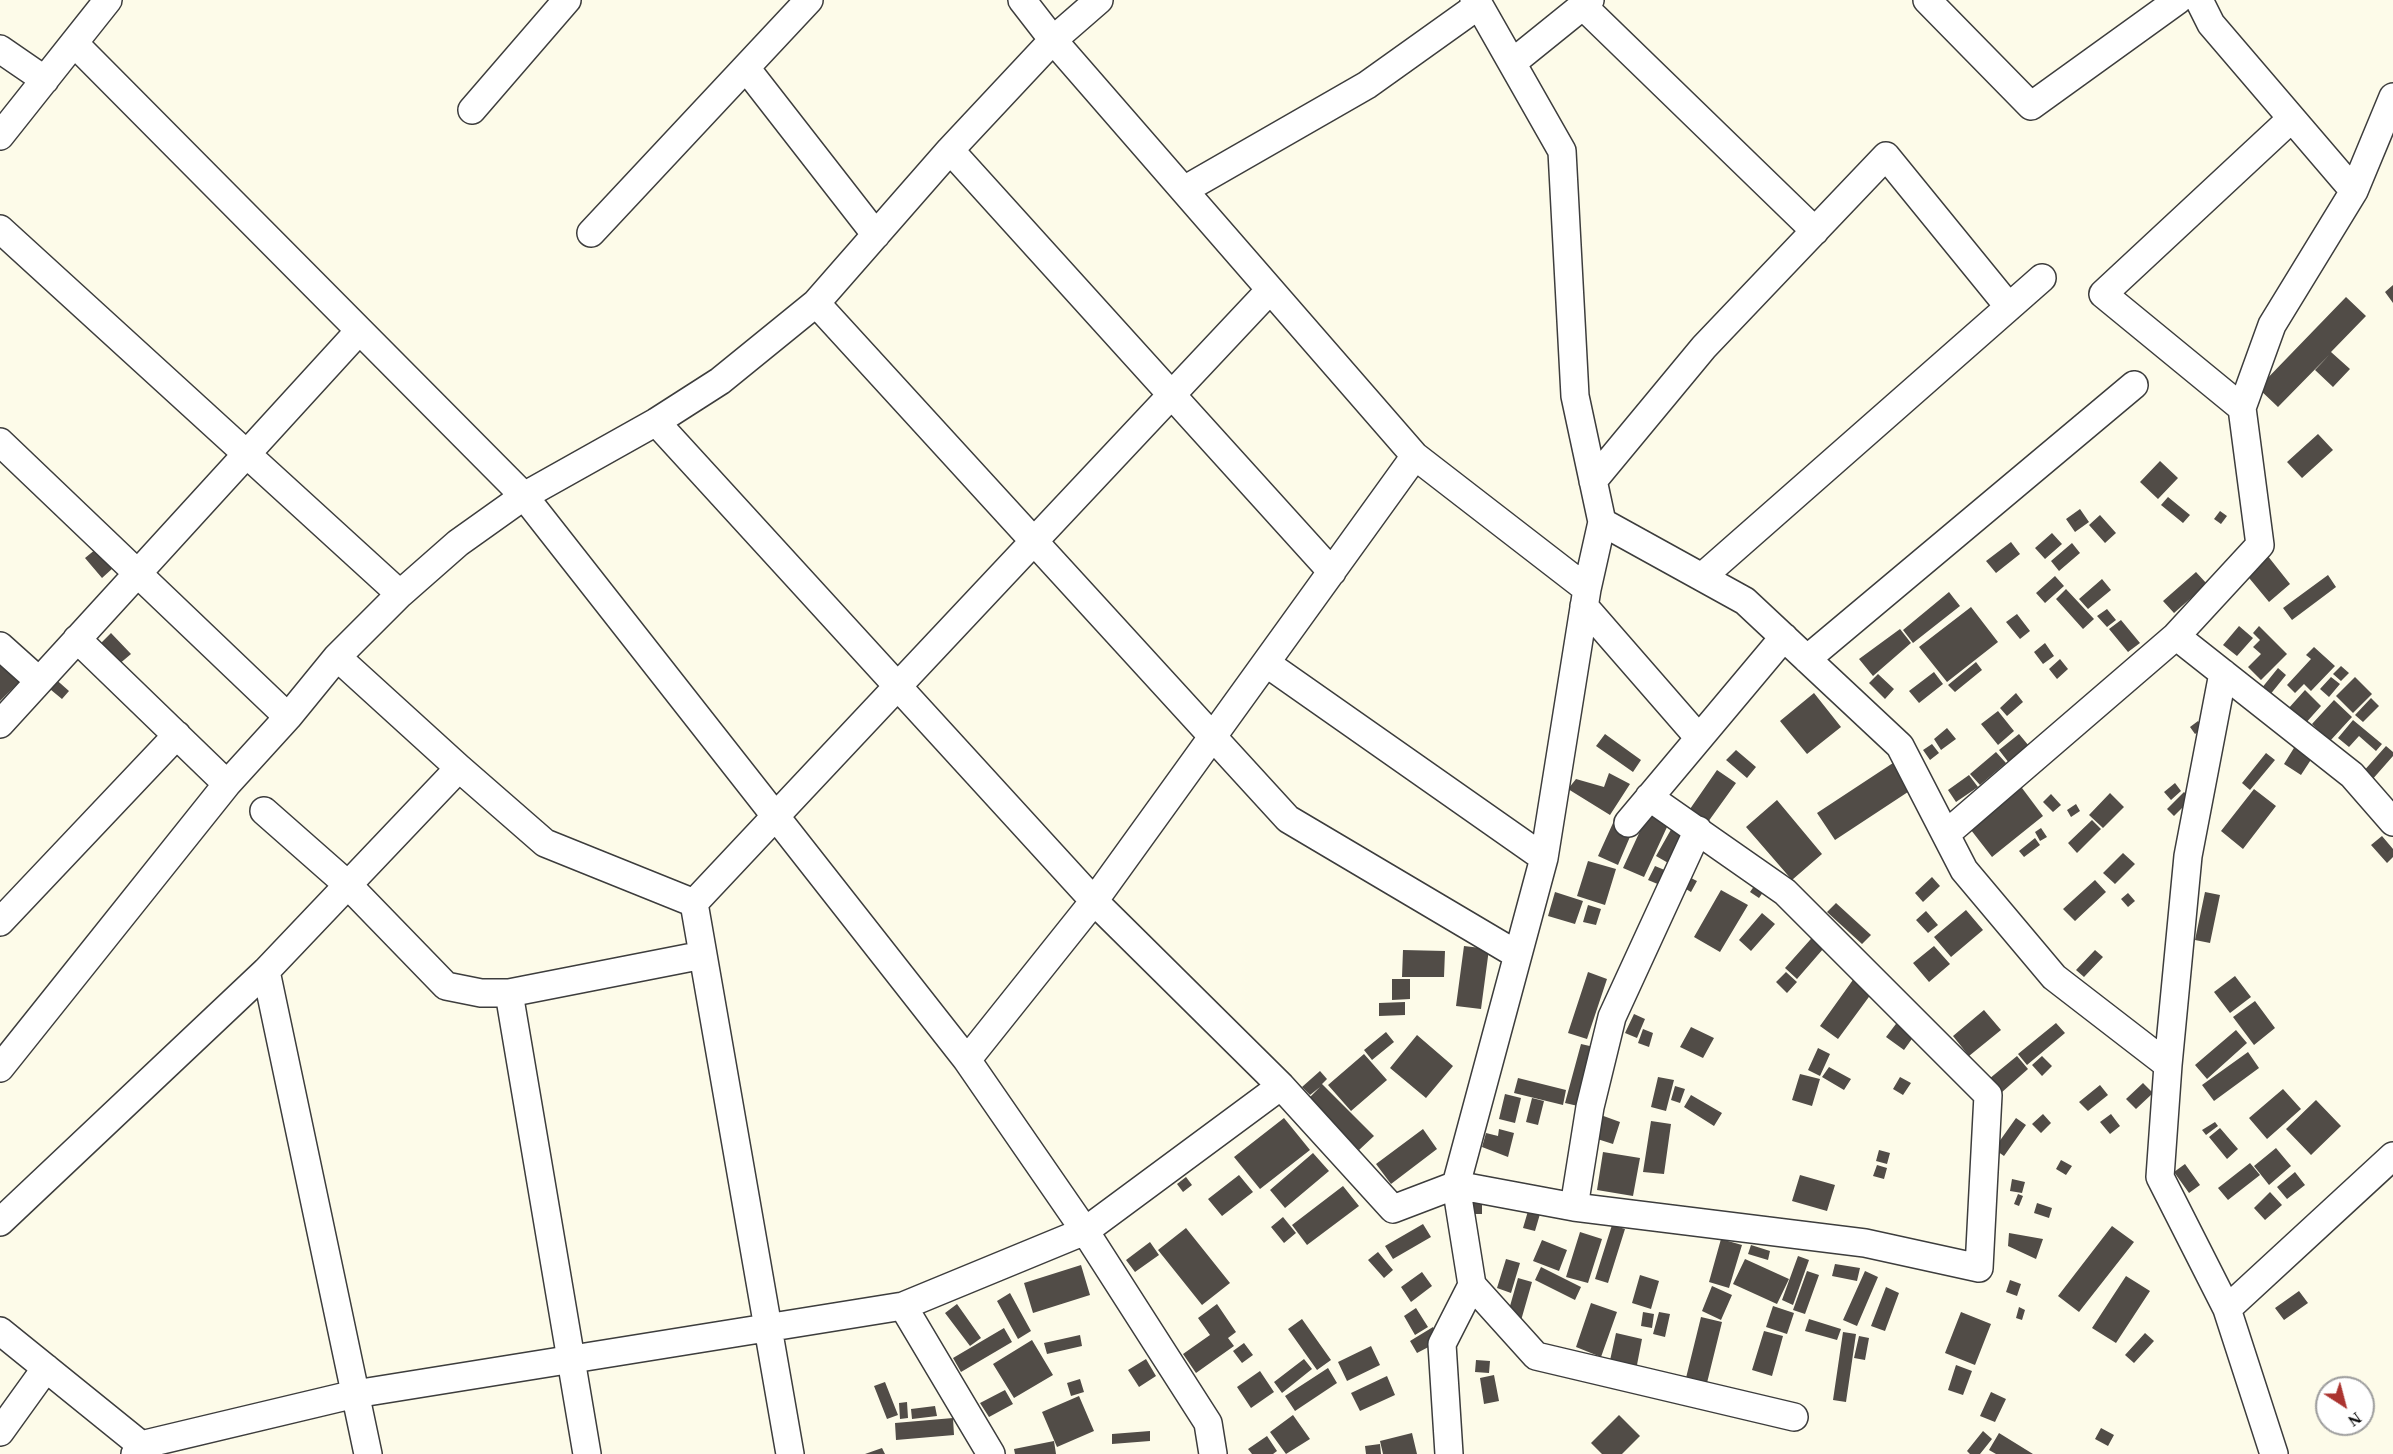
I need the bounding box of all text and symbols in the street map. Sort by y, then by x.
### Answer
north arrow [2315,1376,2375,1436]
text: N [2345,1409,2364,1430]

